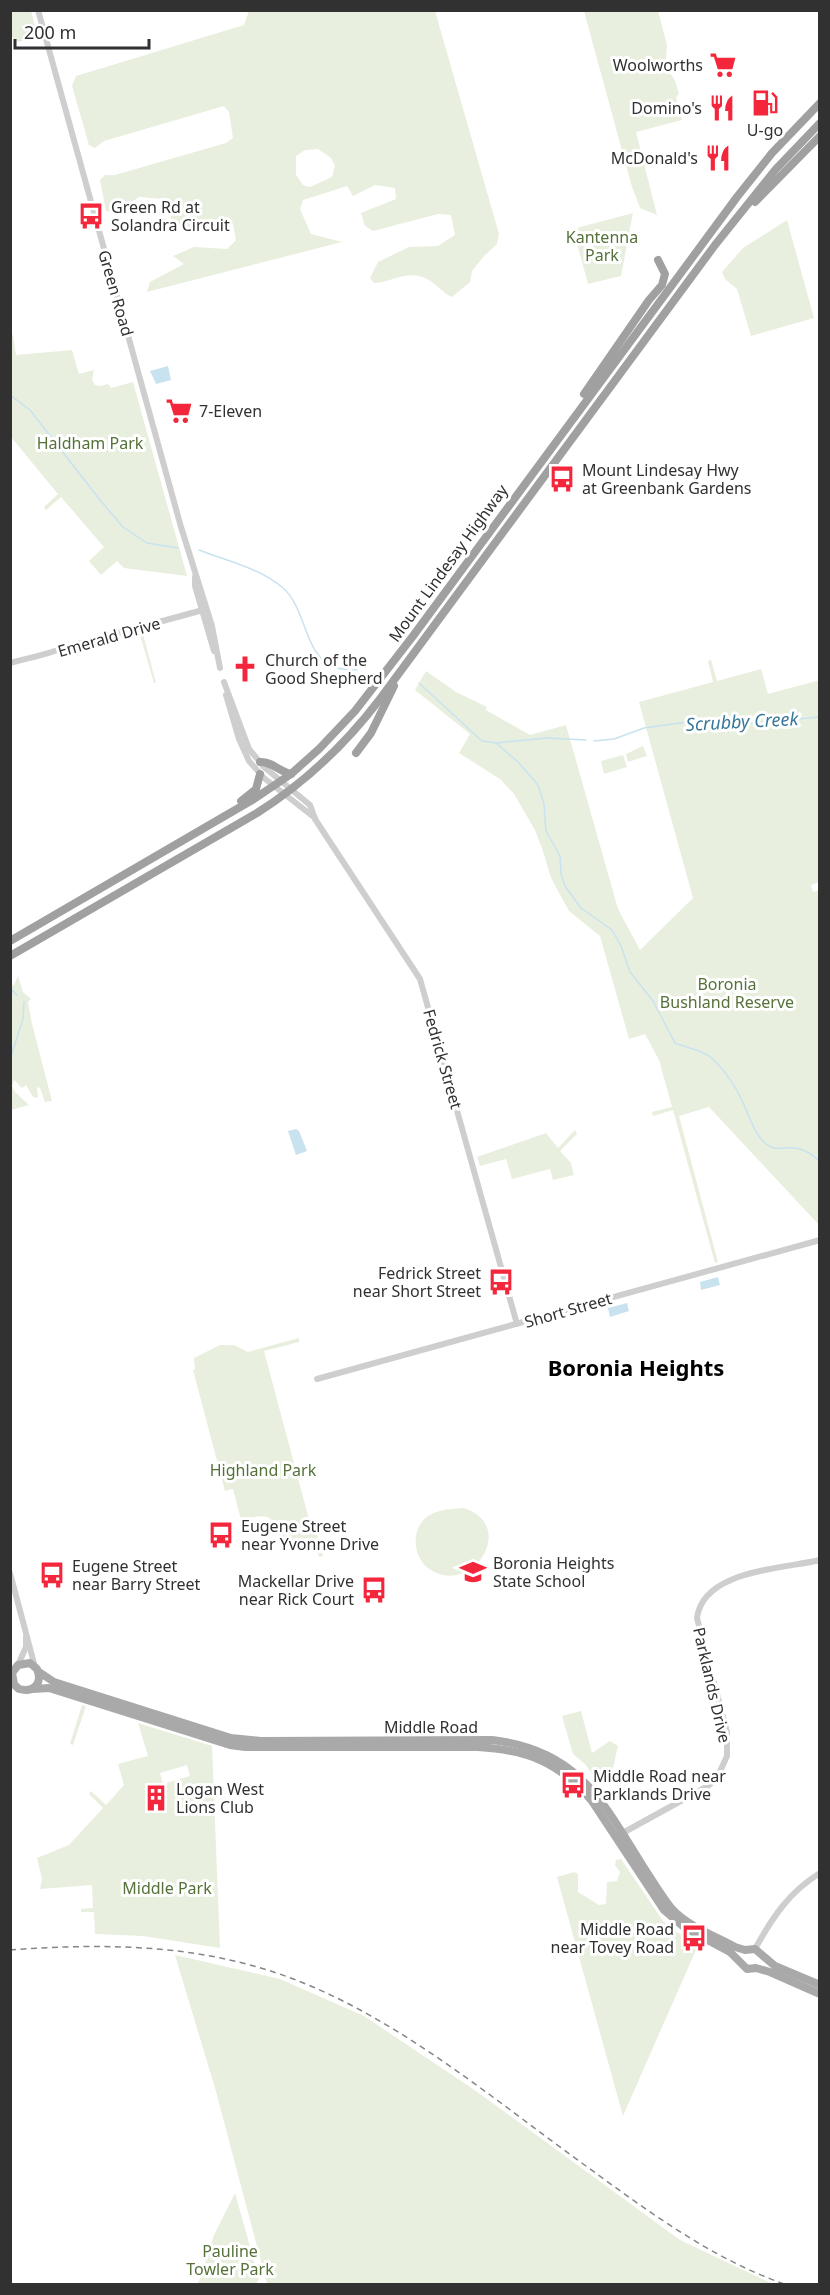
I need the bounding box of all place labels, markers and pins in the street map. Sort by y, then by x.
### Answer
supermarket icon: Woolworths [708,50,738,80]
place label: Woolworths [613,54,703,76]
fuel station icon: U-go [750,88,780,118]
restaurant icon: Domino's [707,93,737,123]
place label: Domino's [631,97,702,119]
place label: U-go [747,119,783,141]
restaurant icon: McDonald's [703,143,733,173]
place label: McDonald's [611,147,698,169]
place label: Green Rd at Solandra Circuit [111,196,230,236]
bus stop icon: Green Rd at Solandra Circuit [76,201,106,231]
supermarket icon: 7-Eleven [164,396,194,426]
place label: 7-Eleven [199,400,262,422]
place label: Mount Lindesay Hwy at Greenbank Gardens [582,459,752,499]
bus stop icon: Mount Lindesay Hwy at Greenbank Gardens [547,464,577,494]
place label: Church of the Good Shepherd [265,649,383,689]
church icon: Church of the Good Shepherd [230,654,260,684]
place label: Fedrick Street near Short Street [353,1262,481,1302]
bus stop icon: Fedrick Street near Short Street [486,1267,516,1297]
place label: Eugene Street near Yvonne Drive [241,1515,379,1555]
bus stop icon: Eugene Street near Yvonne Drive [206,1520,236,1550]
place label: Boronia Heights State School [493,1552,614,1592]
place label: Eugene Street near Barry Street [72,1555,200,1595]
school or university icon: Boronia Heights State School [458,1557,488,1587]
bus stop icon: Eugene Street near Barry Street [37,1560,67,1590]
place label: Mackellar Drive near Rick Court [238,1570,354,1610]
bus stop icon: Mackellar Drive near Rick Court [359,1575,389,1605]
place label: Middle Road near Parklands Drive [593,1765,726,1805]
bus stop icon: Middle Road near Parklands Drive [558,1770,588,1800]
place label: Logan West Lions Club [176,1778,264,1818]
building icon: Logan West Lions Club [141,1783,171,1813]
place label: Middle Road near Tovey Road [551,1918,674,1958]
bus stop icon: Middle Road near Tovey Road [679,1923,709,1953]

